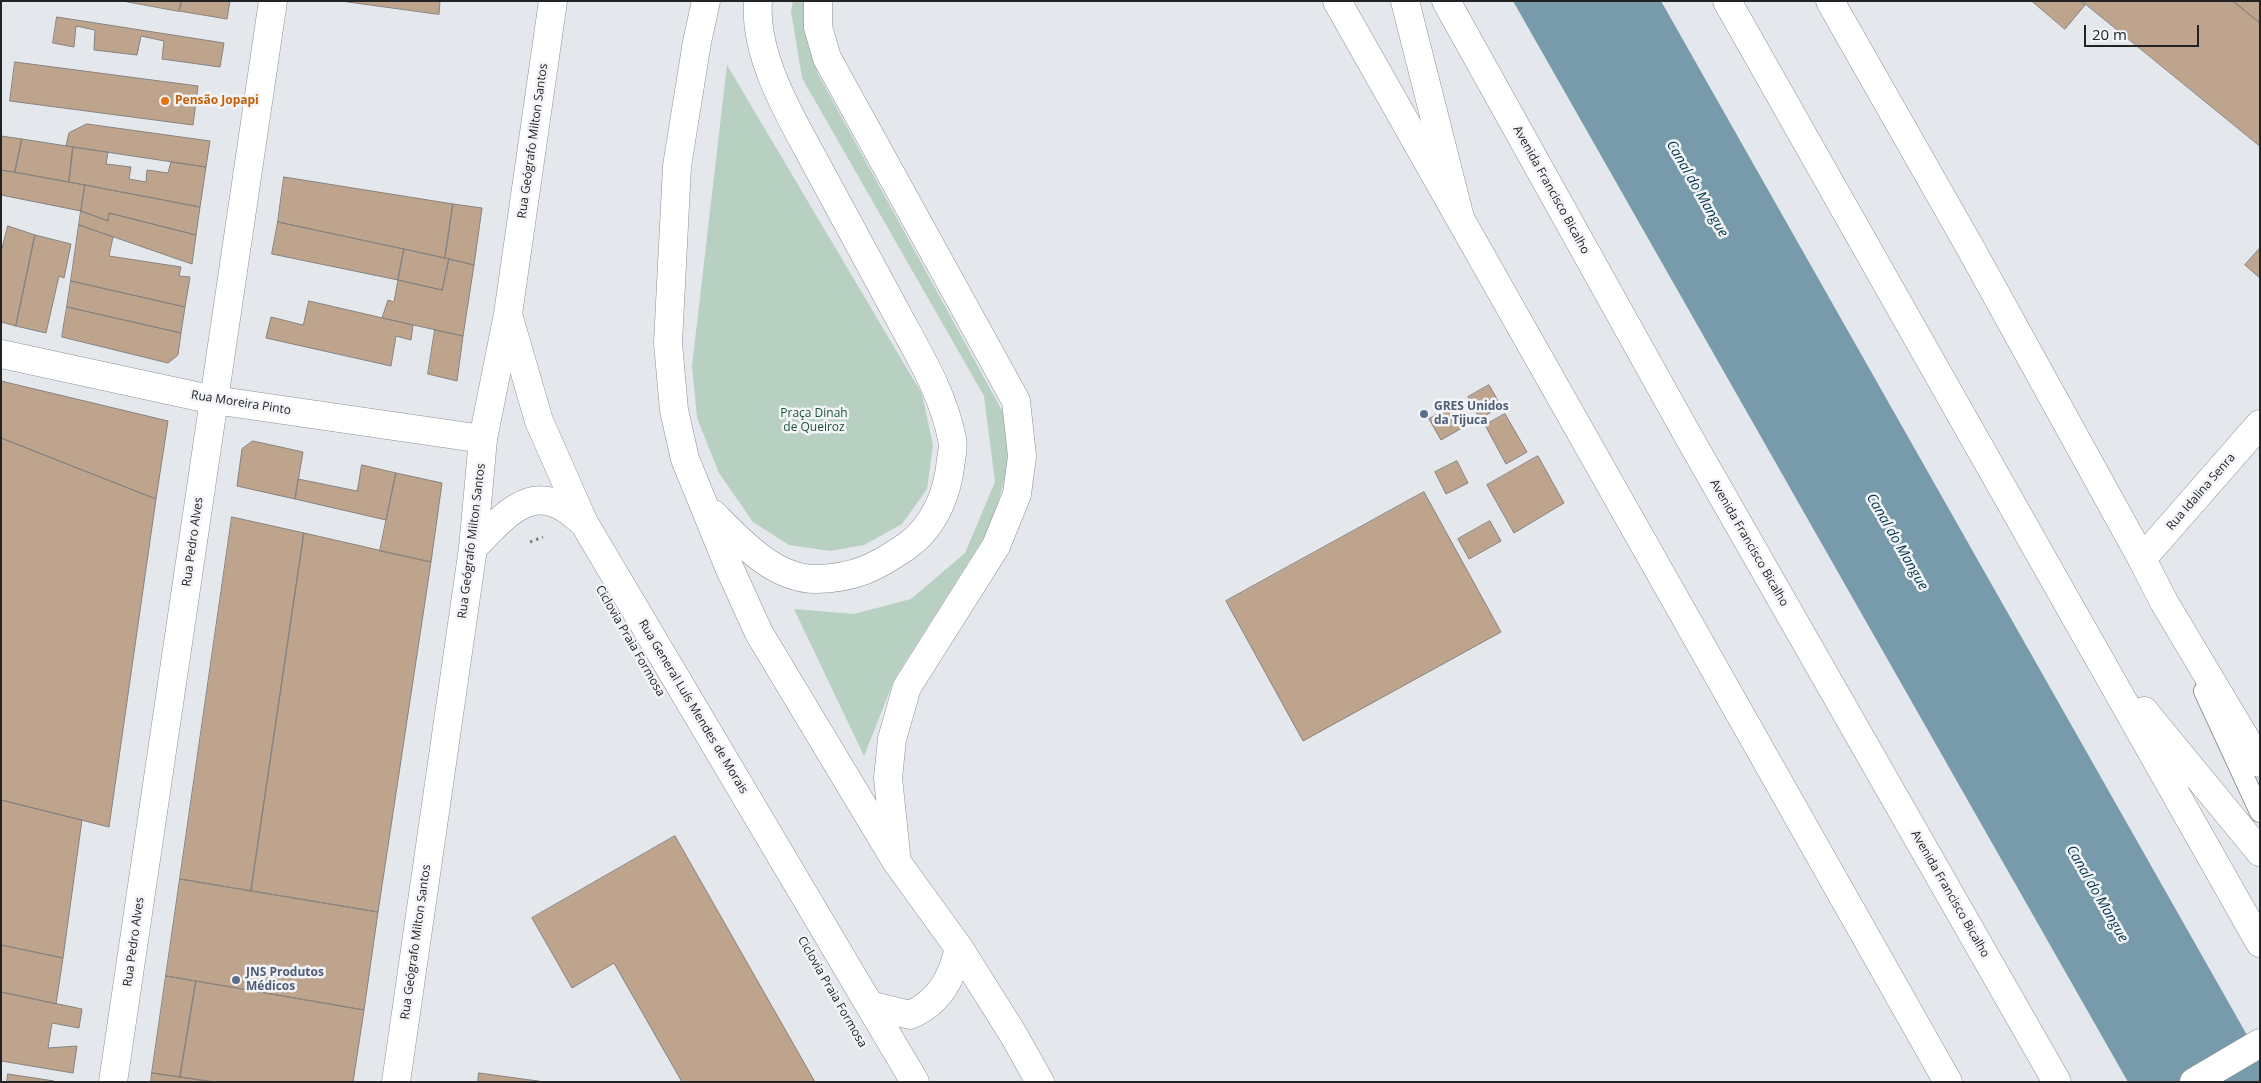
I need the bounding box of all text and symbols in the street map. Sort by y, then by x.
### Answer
scale bar [2086,15,2201,47]
text: 20 m [2092,24,2127,44]
street label: Rua Geógrafo Milton Santos [515,63,551,219]
place label: Pensão Jopapi [175,94,259,108]
marker: Pensão Jopapi [159,95,171,107]
street label: Avenida Francisco Bicalho [1510,123,1592,257]
water label: Canal do Mangue [1662,138,1732,240]
street label: Rua Moreira Pinto [190,388,292,418]
place label: GRES Unidos da Tijuca [1434,400,1509,428]
park label: Praça Dinah de Queiroz [780,407,848,435]
marker: GRES Unidos da Tijuca [1418,408,1430,420]
street label: Rua Idalina Senra [2164,451,2238,533]
street label: Rua Geógrafo Milton Santos [455,463,489,619]
street label: Avenida Francisco Bicalho [1707,477,1791,609]
water label: Canal do Mangue [1862,491,1932,593]
street label: Rua Pedro Alves [180,496,206,588]
street label: Ciclovia Praia Formosa [592,583,668,699]
street label: Rua General Luís Mendes de Morais [635,617,751,797]
street label: Avenida Francisco Bicalho [1908,828,1992,960]
water label: Canal do Mangue [2062,843,2132,945]
street label: Rua Geógrafo Milton Santos [398,864,434,1020]
street label: Rua Pedro Alves [121,896,147,988]
street label: Ciclovia Praia Formosa [794,934,870,1050]
place label: JNS Produtos Médicos [246,966,324,994]
marker: JNS Produtos Médicos [230,974,242,986]

